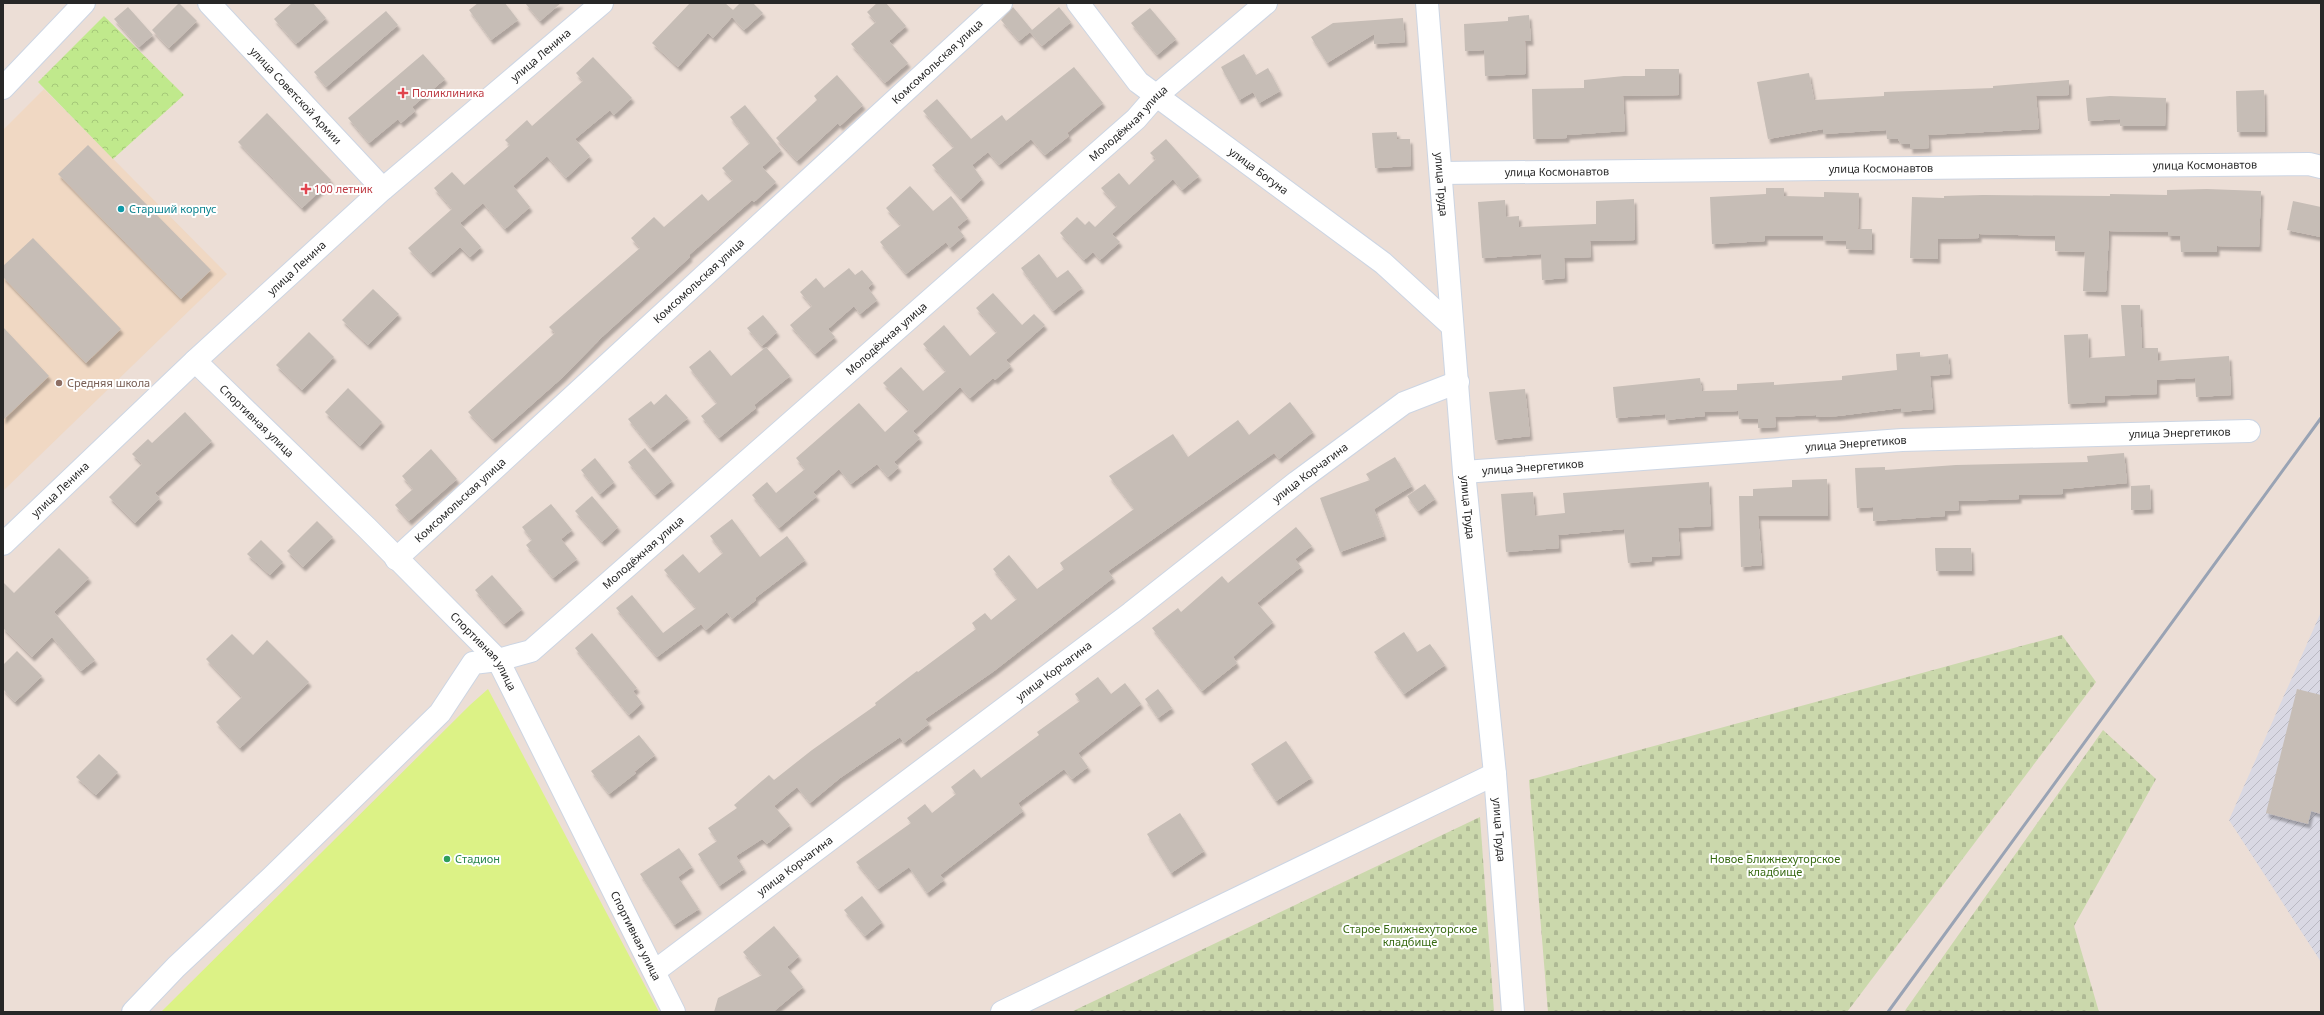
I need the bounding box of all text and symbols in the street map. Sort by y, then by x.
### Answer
street label: Комсомольская улица [888,16,986,107]
street label: улица Ленина [507,25,574,84]
street label: улица Советской Армии [247,44,345,147]
street label: Молодёжная улица [1085,82,1170,164]
place label: Поликлиника [412,85,484,100]
marker: Поликлиника [397,87,409,99]
street label: улица Богуна [1226,144,1292,198]
street label: улица Труда [1432,152,1452,217]
street label: улица Космонавтов [2153,157,2257,173]
street label: улица Космонавтов [1829,160,1933,176]
street label: улица Космонавтов [1505,163,1609,179]
place label: 100 летник [314,181,373,196]
marker: 100 летник [301,184,311,194]
place label: Старший корпус [129,201,217,216]
marker: Старший корпус [116,204,126,214]
street label: Комсомольская улица [650,235,747,326]
street label: улица Ленина [264,237,329,298]
street label: Молодёжная улица [842,298,930,378]
place label: Средняя школа [67,375,150,390]
marker: Средняя школа [54,378,64,388]
street label: Спортивная улица [217,381,298,460]
street label: улица Энергетиков [2129,423,2231,441]
street label: улица Энергетиков [1805,432,1907,454]
street label: улица Корчагина [1269,439,1351,506]
street label: Комсомольская улица [411,454,508,545]
street label: улица Энергетиков [1481,455,1584,478]
street label: улица Ленина [28,458,92,520]
street label: улица Труда [1457,475,1479,540]
street label: Молодёжная улица [599,512,687,592]
street label: Спортивная улица [447,608,520,693]
street label: улица Корчагина [1013,637,1094,704]
street label: улица Труда [1490,797,1510,862]
street label: улица Корчагина [754,832,835,899]
place label: Стадион [455,851,500,866]
park label: Новое Ближнехуторское кладбище [1710,851,1840,879]
marker: Стадион [442,854,452,864]
street label: Спортивная улица [608,888,665,983]
park label: Старое Ближнехуторское кладбище [1343,921,1477,949]

